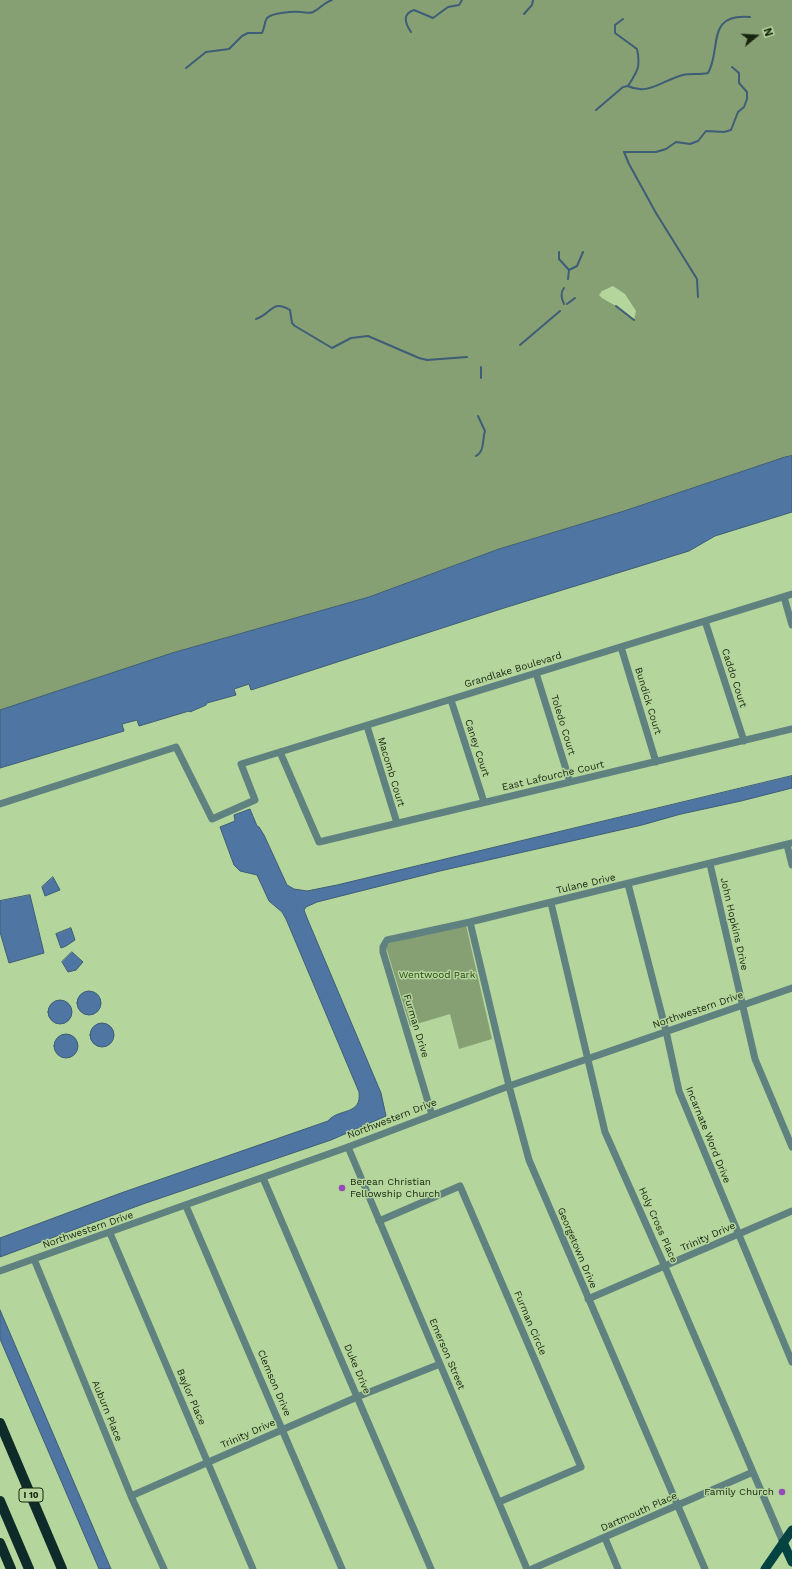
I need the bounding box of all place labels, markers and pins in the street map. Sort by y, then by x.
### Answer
place label: Berean Christian Fellowship Church [350,1176,440,1200]
marker: Berean Christian Fellowship Church [337,1183,347,1193]
place label: Family Church [704,1486,774,1498]
marker: Family Church [777,1487,787,1497]

